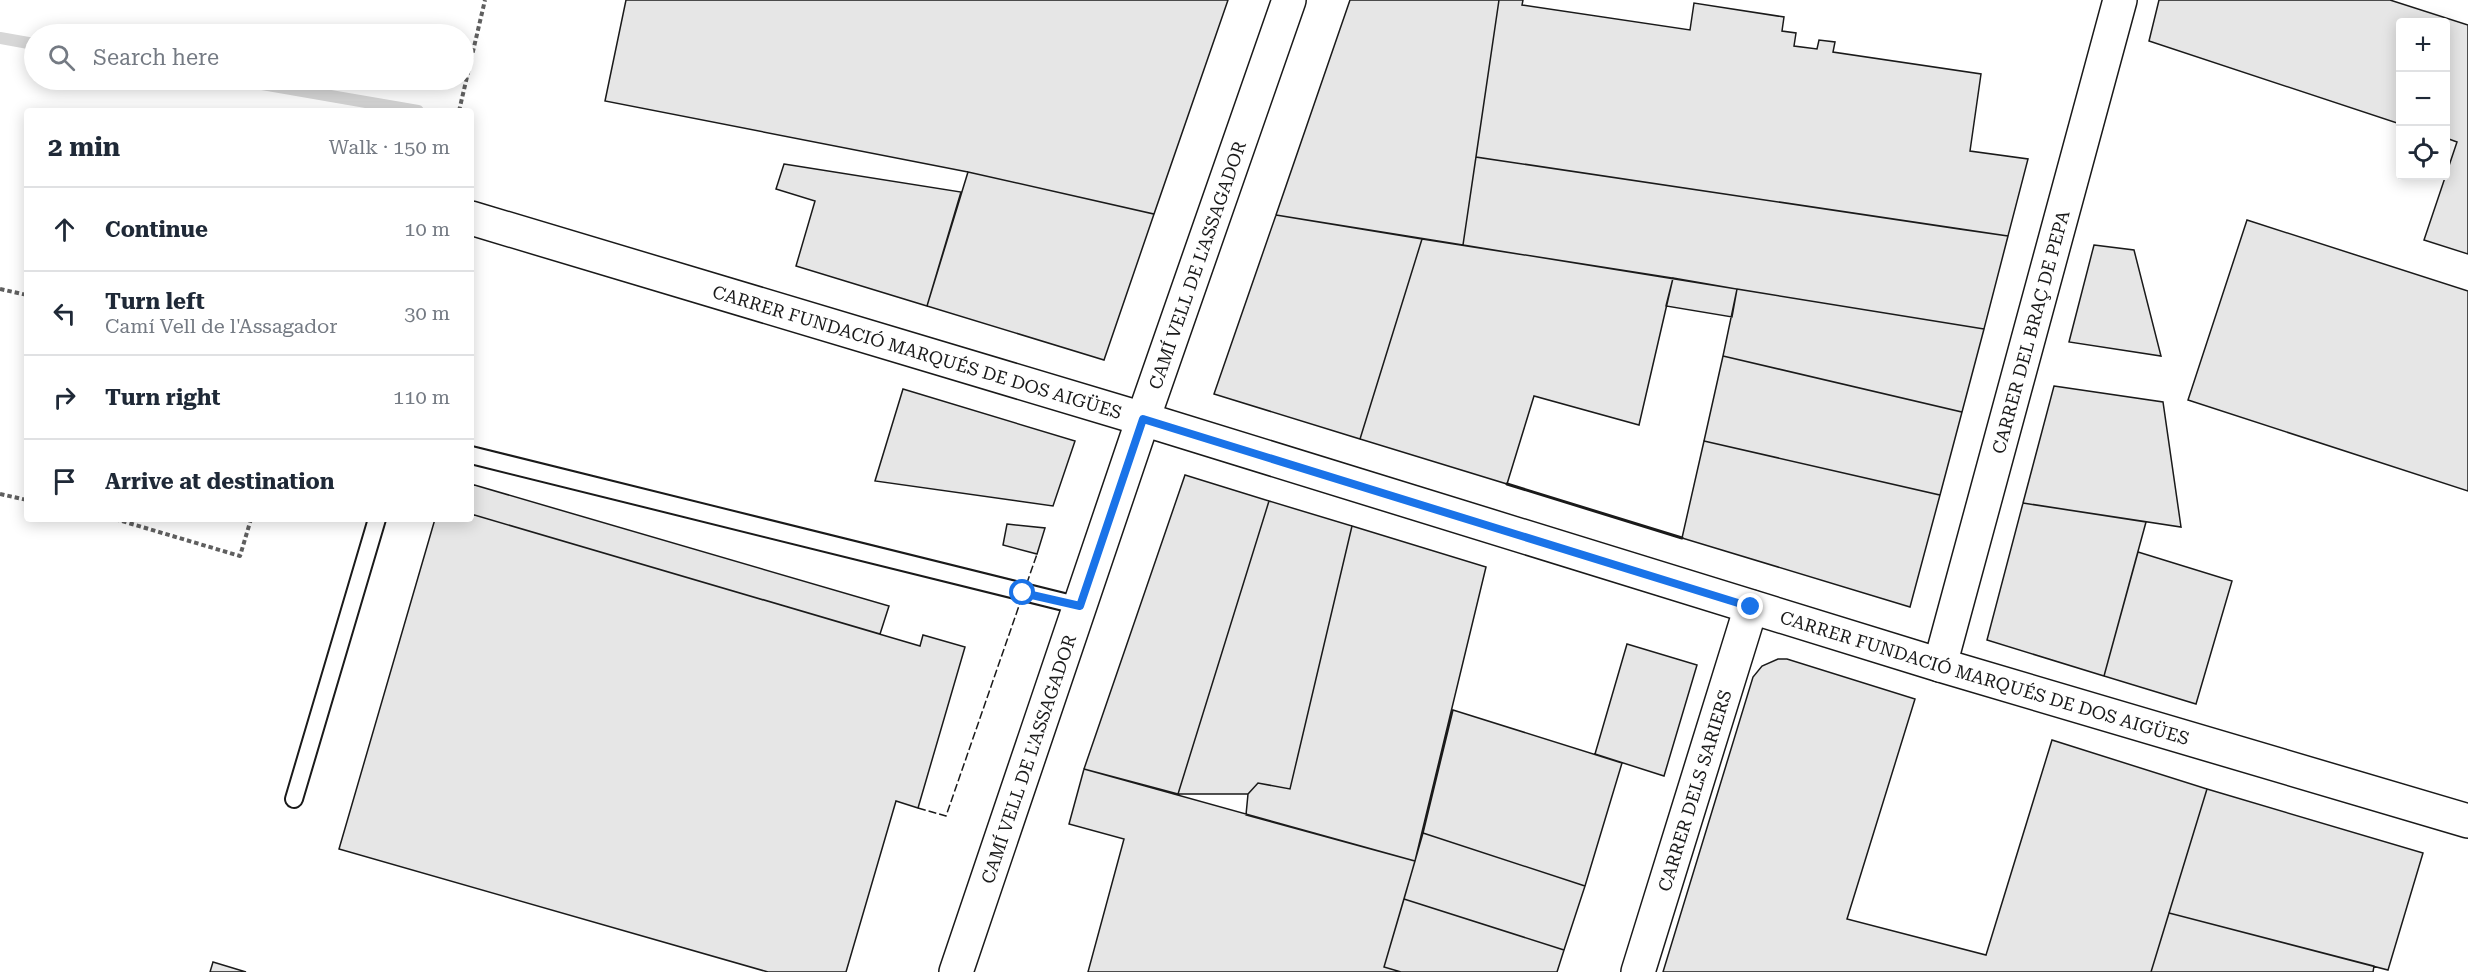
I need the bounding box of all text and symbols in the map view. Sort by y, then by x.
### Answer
map controls [2396,18,2450,180]
button: + [2396,18,2450,72]
search box [24,24,474,90]
icon: search [45,41,78,74]
text: Search here [93,45,219,70]
button: − [2396,72,2450,126]
button: locate [2396,126,2450,180]
text: 2 min [48,132,120,162]
text: Walk · 150 m [329,135,450,159]
street label: CAMÍ VELL DE L'ASSAGADOR [1144,137,1250,392]
street label: CARRER DEL BRAÇ DE PEPA [1987,208,2073,456]
icon: ahead [48,213,81,246]
text: Continue [105,217,208,242]
text: 10 m [404,217,450,241]
street label: CARRER FUNDACIÓ MARQUÉS DE DOS AIGÜES [710,280,1125,423]
text: Turn left [105,289,205,314]
icon: left [48,297,81,330]
text: 30 m [404,301,450,325]
text: Camí Vell de l'Assagador [105,314,338,338]
icon: right [48,381,81,414]
text: Turn right [105,385,220,410]
text: 110 m [393,385,450,409]
icon: arrive [48,465,81,498]
text: Arrive at destination [105,469,334,494]
route start [1009,579,1035,605]
route end [1737,593,1763,619]
street label: CARRER FUNDACIÓ MARQUÉS DE DOS AIGÜES [1778,606,2192,749]
street label: CAMÍ VELL DE L'ASSAGADOR [976,631,1080,886]
street label: CARRER DELS SARIERS [1653,687,1735,894]

